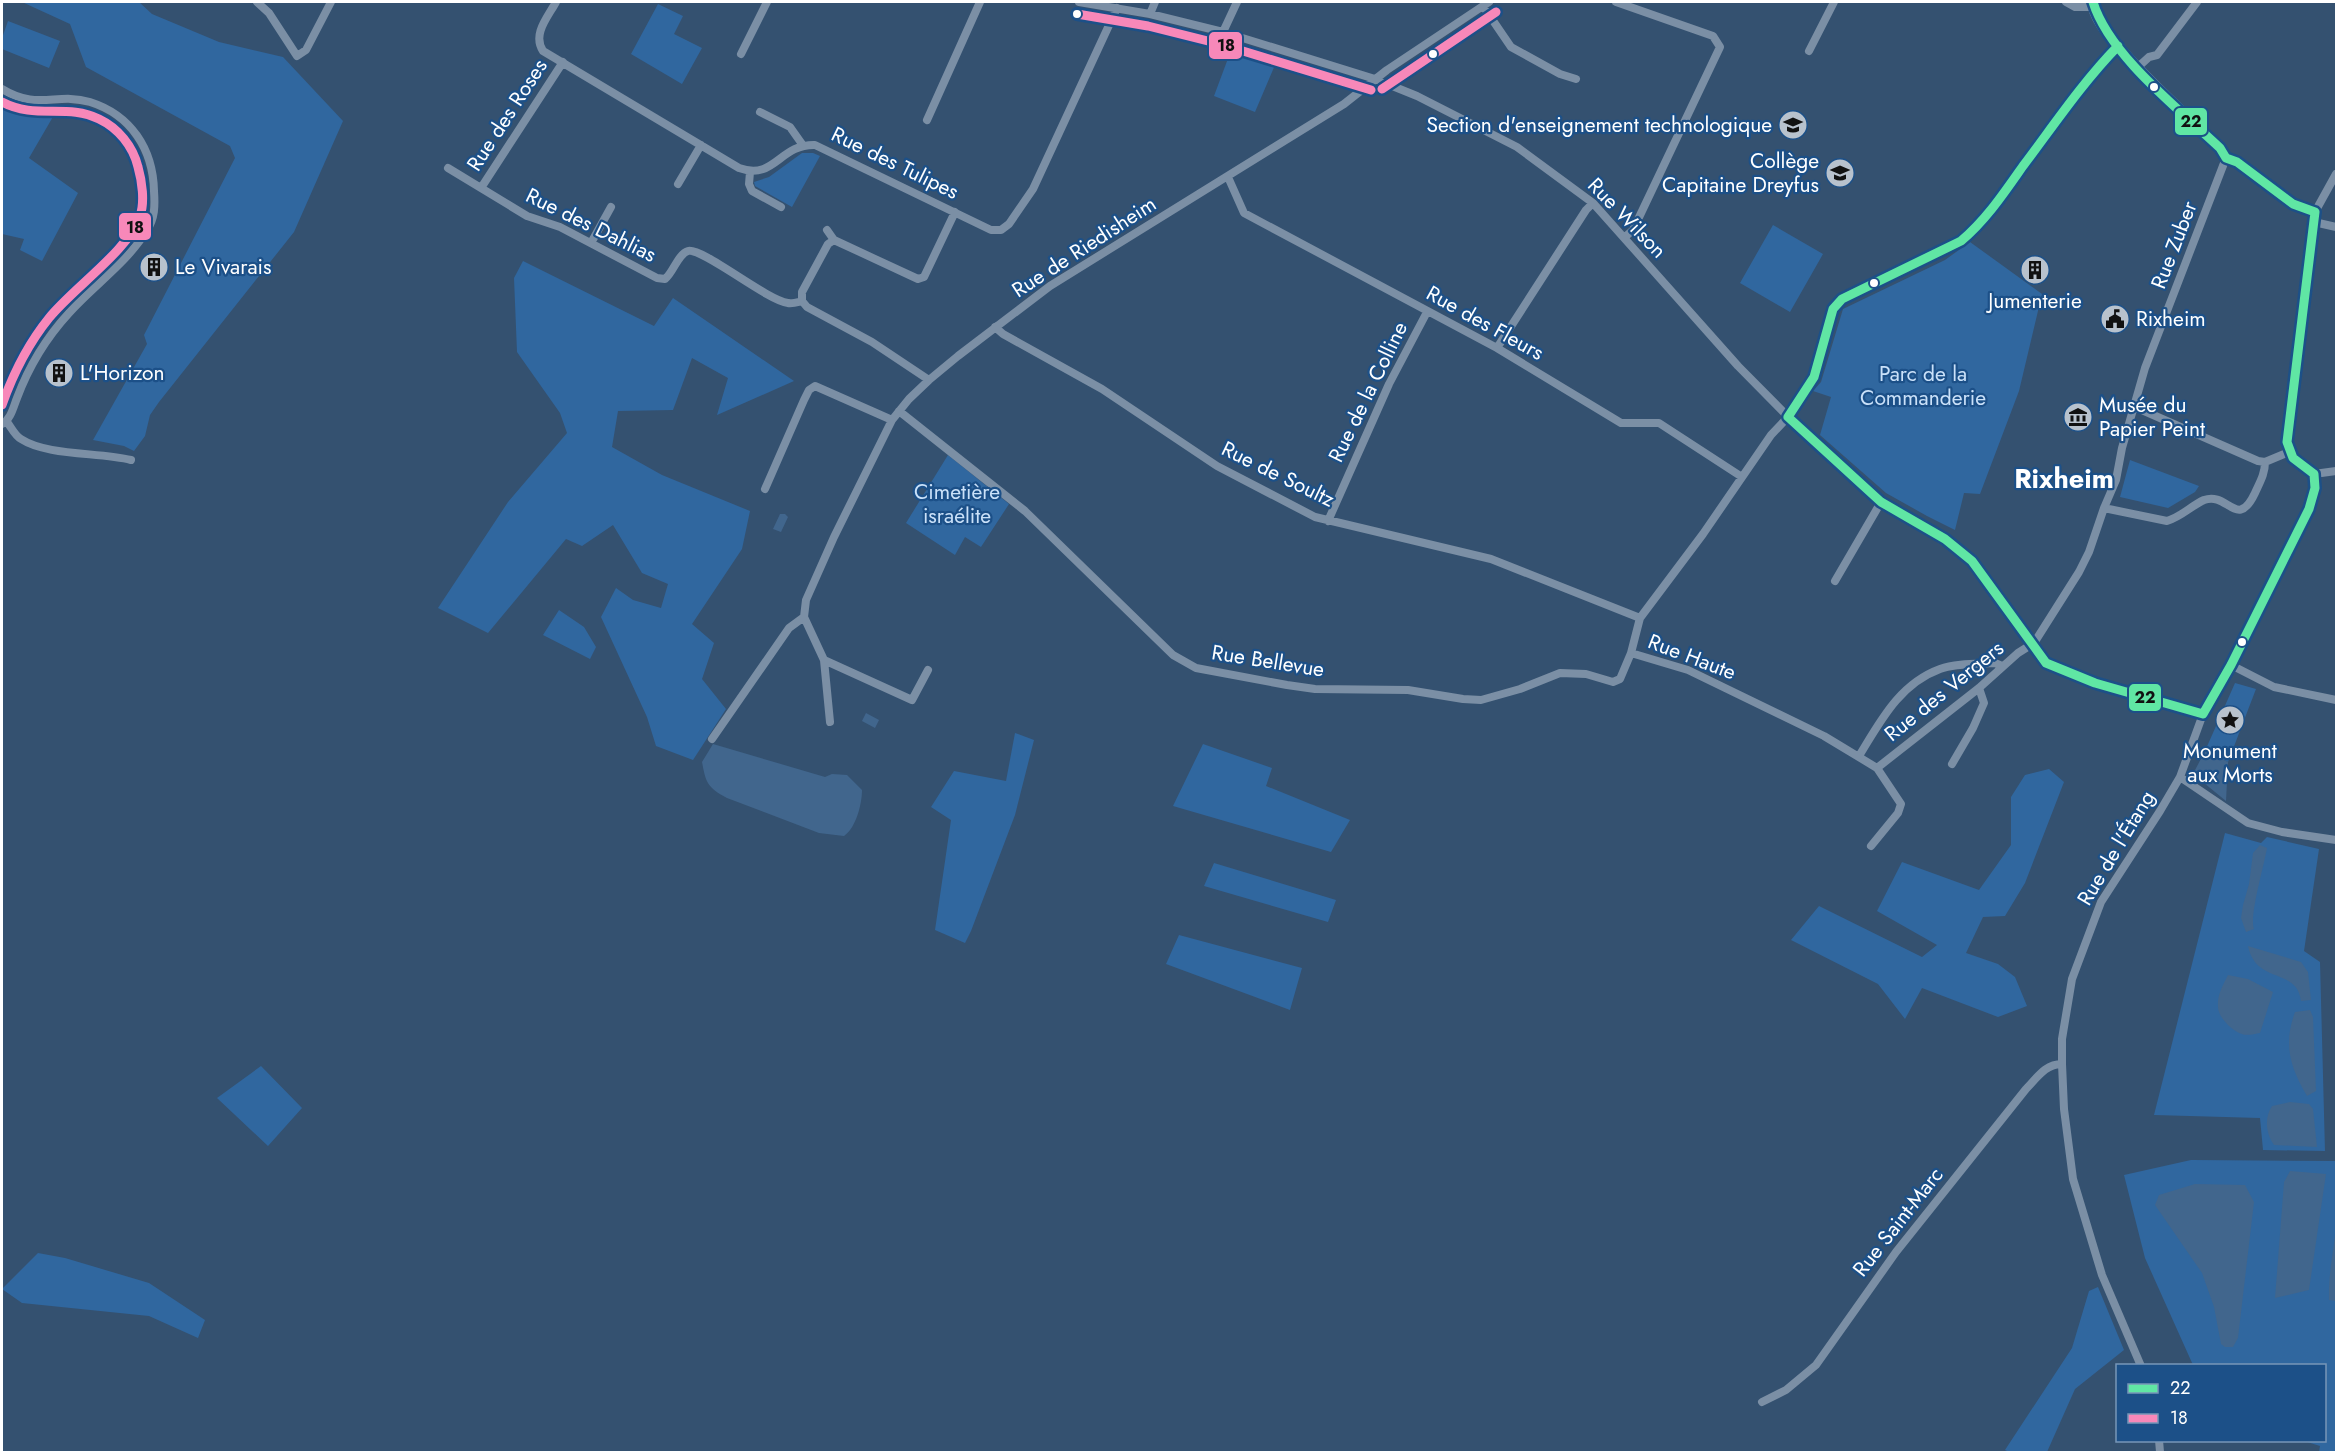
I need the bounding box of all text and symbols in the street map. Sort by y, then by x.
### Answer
unlabelled marker [1071,8,1083,20]
line badge: 18 [1208,31,1243,60]
text: 18 [1217,34,1235,57]
unlabelled marker [1427,48,1439,60]
street label: Rue des Roses [459,53,555,177]
unlabelled marker [2148,81,2160,93]
line badge: 22 [2174,107,2208,136]
school or university icon: Section d'enseignement technologique [1777,109,1809,141]
place label: Section d'enseignement technologique [1427,110,1772,140]
text: 22 [2181,110,2202,133]
street label: Rue des Tulipes [826,119,964,207]
place label: Collège Capitaine Dreyfus [1662,146,1819,200]
school or university icon: Collège Capitaine Dreyfus [1824,157,1856,189]
street label: Rue Wilson [1581,171,1673,265]
street label: Rue des Dahlias [521,180,661,270]
street label: Rue de Riedisheim [1006,189,1162,305]
street label: Rue Zuber [2144,196,2205,293]
line badge: 18 [118,212,152,241]
text: 18 [126,216,144,239]
building icon: Le Vivarais [138,251,170,283]
place label: Le Vivarais [175,252,271,282]
building icon: Jumenterie [2019,254,2051,286]
unlabelled marker [1868,277,1880,289]
street label: Rue des Fleurs [1421,278,1549,368]
place label: Jumenterie [1985,286,2082,316]
public building icon: Rixheim [2099,303,2131,335]
place label: Rixheim [2136,304,2206,334]
street label: Rue de la Colline [1321,316,1415,467]
building icon: L'Horizon [43,357,75,389]
place label: L'Horizon [80,358,165,388]
park label: Parc de la Commanderie [1860,359,1986,413]
place label: Musée du Papier Peint [2099,390,2205,444]
museum icon: Musée du Papier Peint [2062,401,2094,433]
street label: Rue de Soultz [1216,434,1340,514]
district label: Rixheim [2014,459,2114,498]
park label: Cimetière israélite [914,477,1000,531]
street label: Rue Haute [1644,627,1740,688]
street label: Rue des Vergers [1878,633,2010,749]
unlabelled marker [2236,636,2248,648]
street label: Rue Bellevue [1210,637,1327,685]
line badge: 22 [2128,683,2162,712]
text: 22 [2135,686,2156,709]
place icon: Monument aux Morts [2214,704,2246,736]
place label: Monument aux Morts [2183,736,2277,790]
street label: Rue de l'Étang [2070,785,2162,911]
street label: Rue Saint-Marc [1846,1161,1950,1283]
legend [2116,1364,2326,1442]
text: 22 [2170,1375,2190,1401]
text: 18 [2170,1405,2188,1431]

